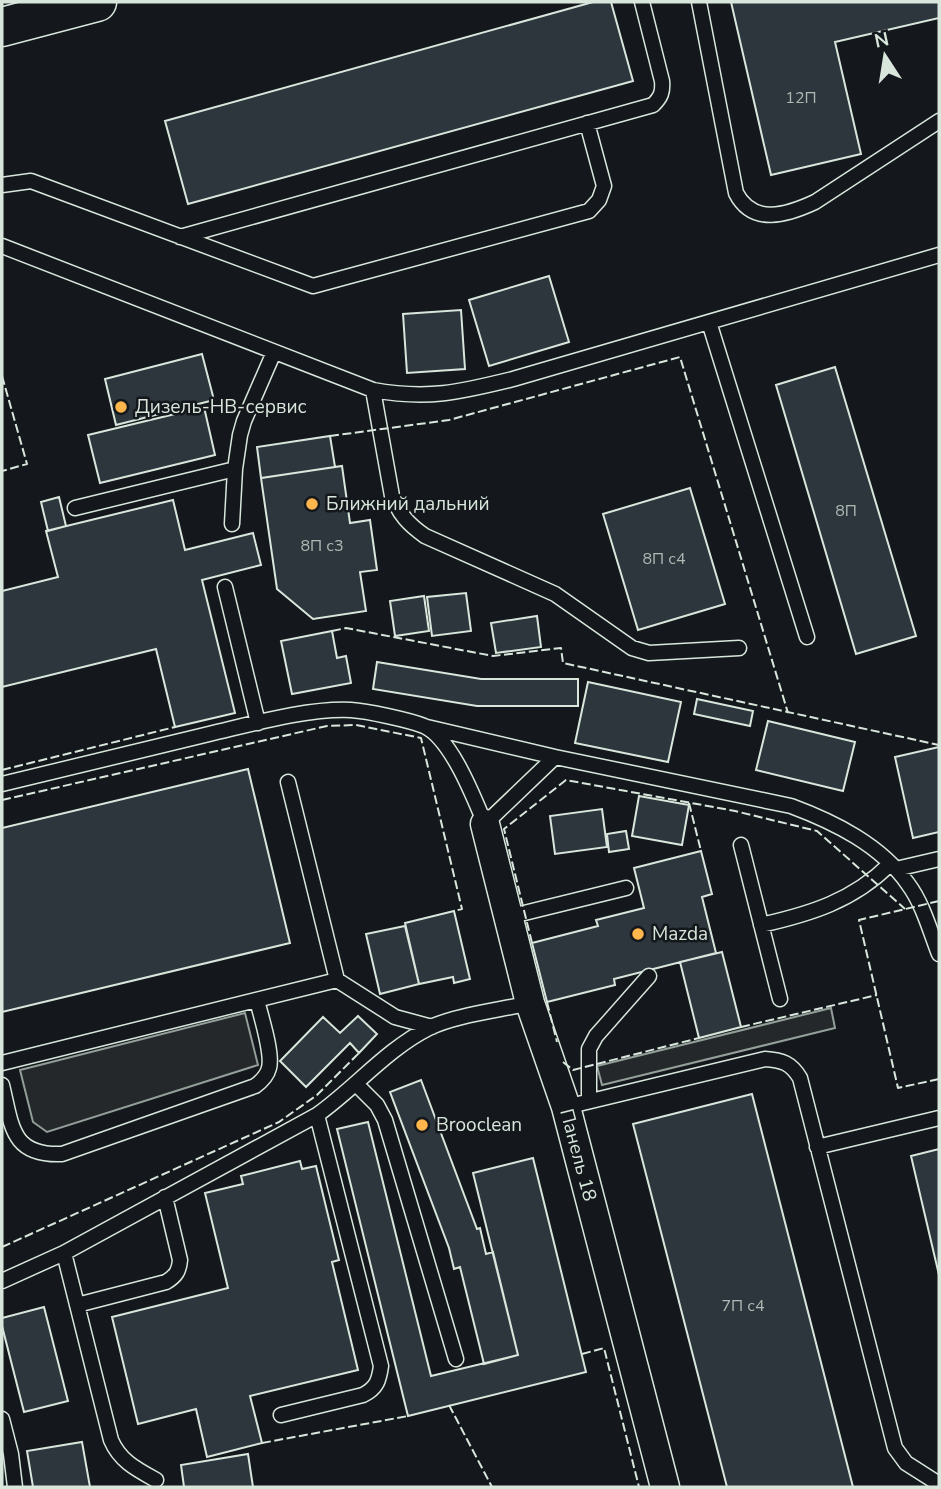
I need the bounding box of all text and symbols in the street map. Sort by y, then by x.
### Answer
north arrow [850,21,920,91]
text: N [872,26,891,55]
house number: 12П [785,87,817,109]
place label: Дизель-НВ-сервис [135,394,306,420]
marker: Дизель-НВ-сервис [113,399,129,415]
place label: Ближний дальний [326,491,490,517]
marker: Ближний дальний [304,496,320,512]
house number: 8П [835,500,857,522]
house number: 8П с3 [301,535,343,557]
house number: 8П с4 [643,548,686,570]
place label: Mazda [652,921,708,947]
marker: Mazda [630,926,646,942]
street label: Панель 18 [553,1106,603,1204]
place label: Brooсlean [436,1112,522,1138]
marker: Brooсlean [414,1117,430,1133]
house number: 7П с4 [722,1295,765,1317]

